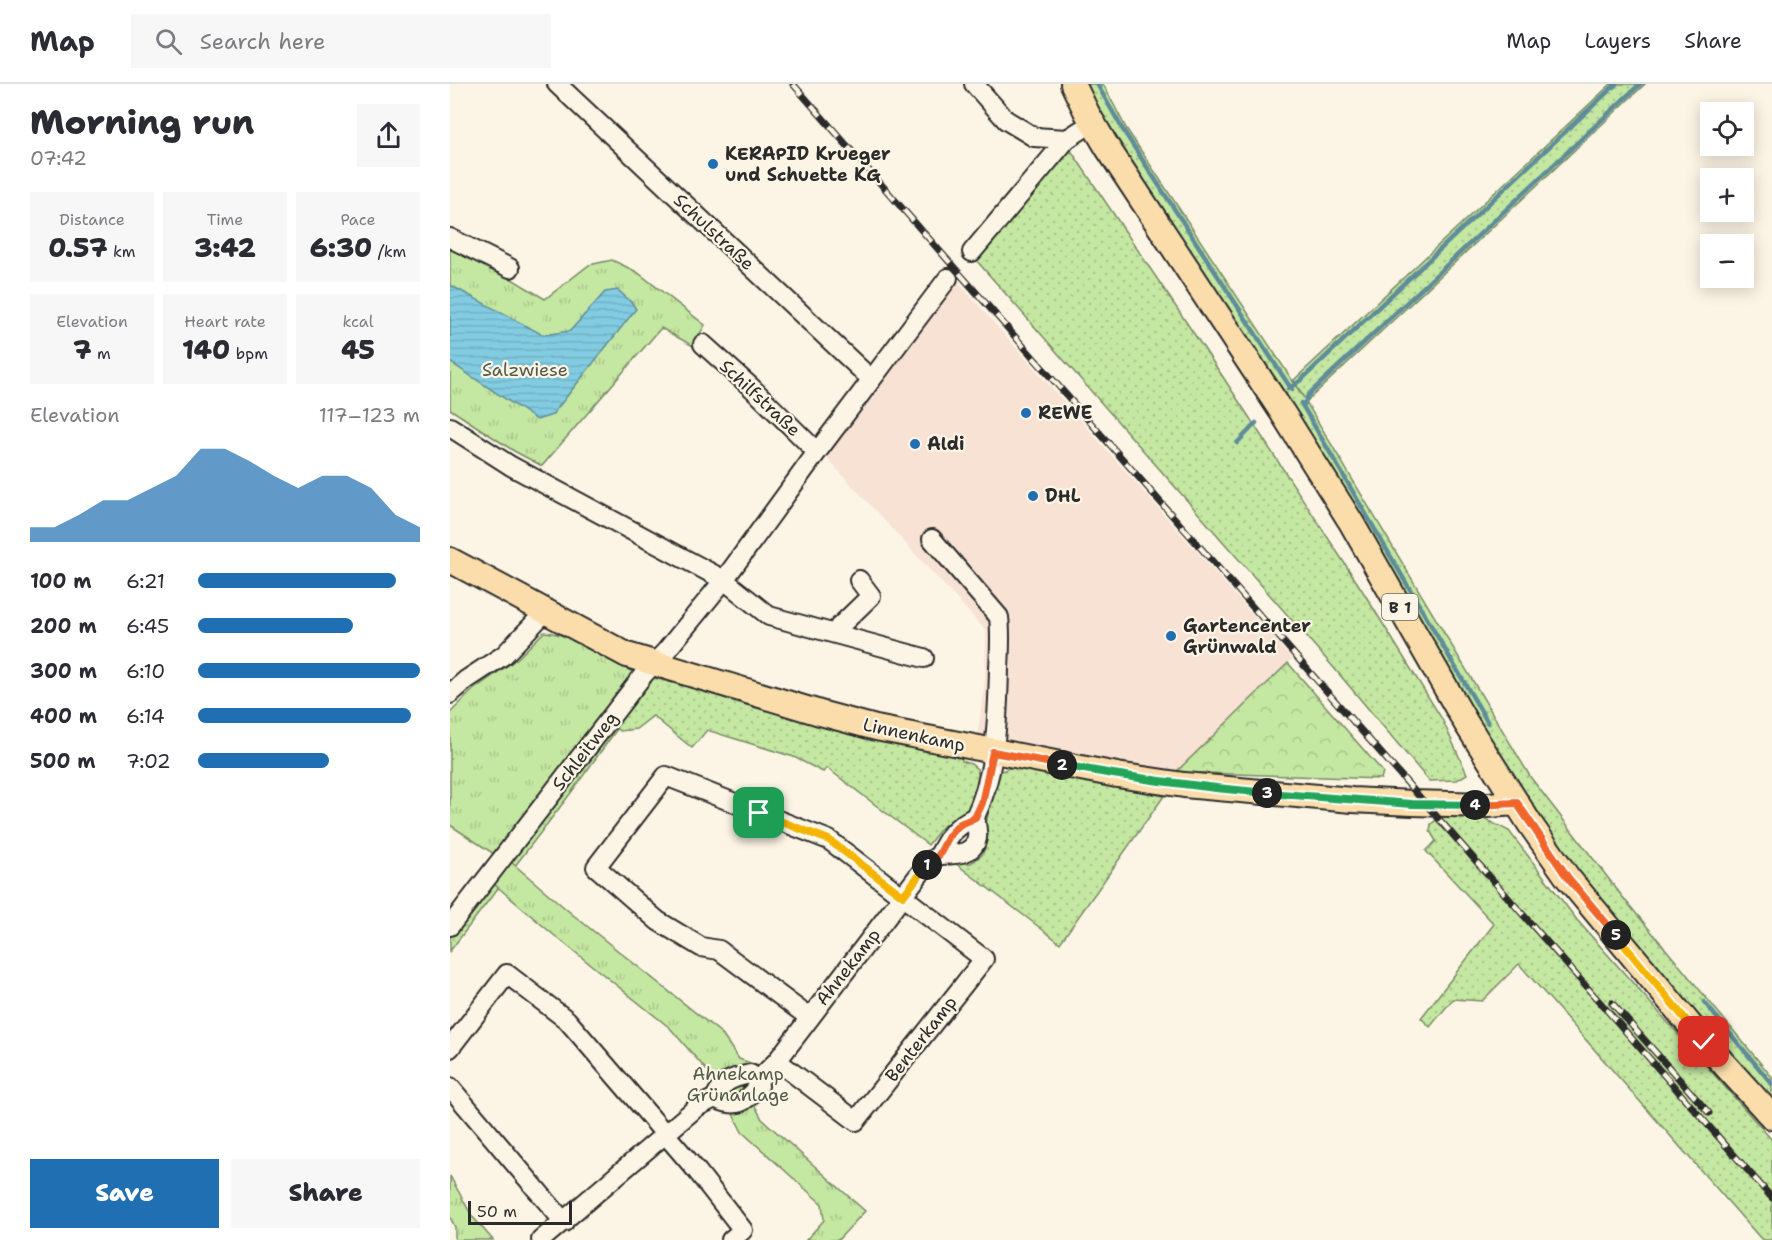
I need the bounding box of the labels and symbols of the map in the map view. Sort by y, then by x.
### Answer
place label: KERAPID Krueger und Schuette KG [725,142,891,187]
marker: KERAPID Krueger und Schuette KG [706,157,720,171]
street label: Schulstraße [668,188,760,276]
street label: Schilfstraße [714,354,806,442]
park label: Salzwiese [482,358,568,382]
place label: REWE [1038,401,1093,425]
marker: REWE [1019,406,1033,420]
place label: Aldi [927,432,965,456]
marker: Aldi [908,437,922,451]
place label: DHL [1045,484,1081,508]
marker: DHL [1026,489,1040,503]
road number: B 1 [1382,594,1418,620]
place label: Gartencenter Grünwald [1183,614,1311,659]
marker: Gartencenter Grünwald [1164,629,1178,643]
street label: Schleitweg [547,707,623,795]
street label: Linnenkamp [861,712,967,758]
pin: 2 [1047,750,1077,780]
pin: 3 [1252,778,1282,808]
pin [733,787,784,838]
pin: 4 [1460,790,1490,820]
pin: 1 [912,850,942,880]
pin: 5 [1601,920,1631,950]
street label: Ahnekamp [810,923,886,1011]
street label: Benterkamp [880,991,962,1087]
pin [1678,1016,1729,1067]
park label: Ahnekamp Grünanlage [687,1062,789,1107]
scale bar [468,1198,572,1226]

